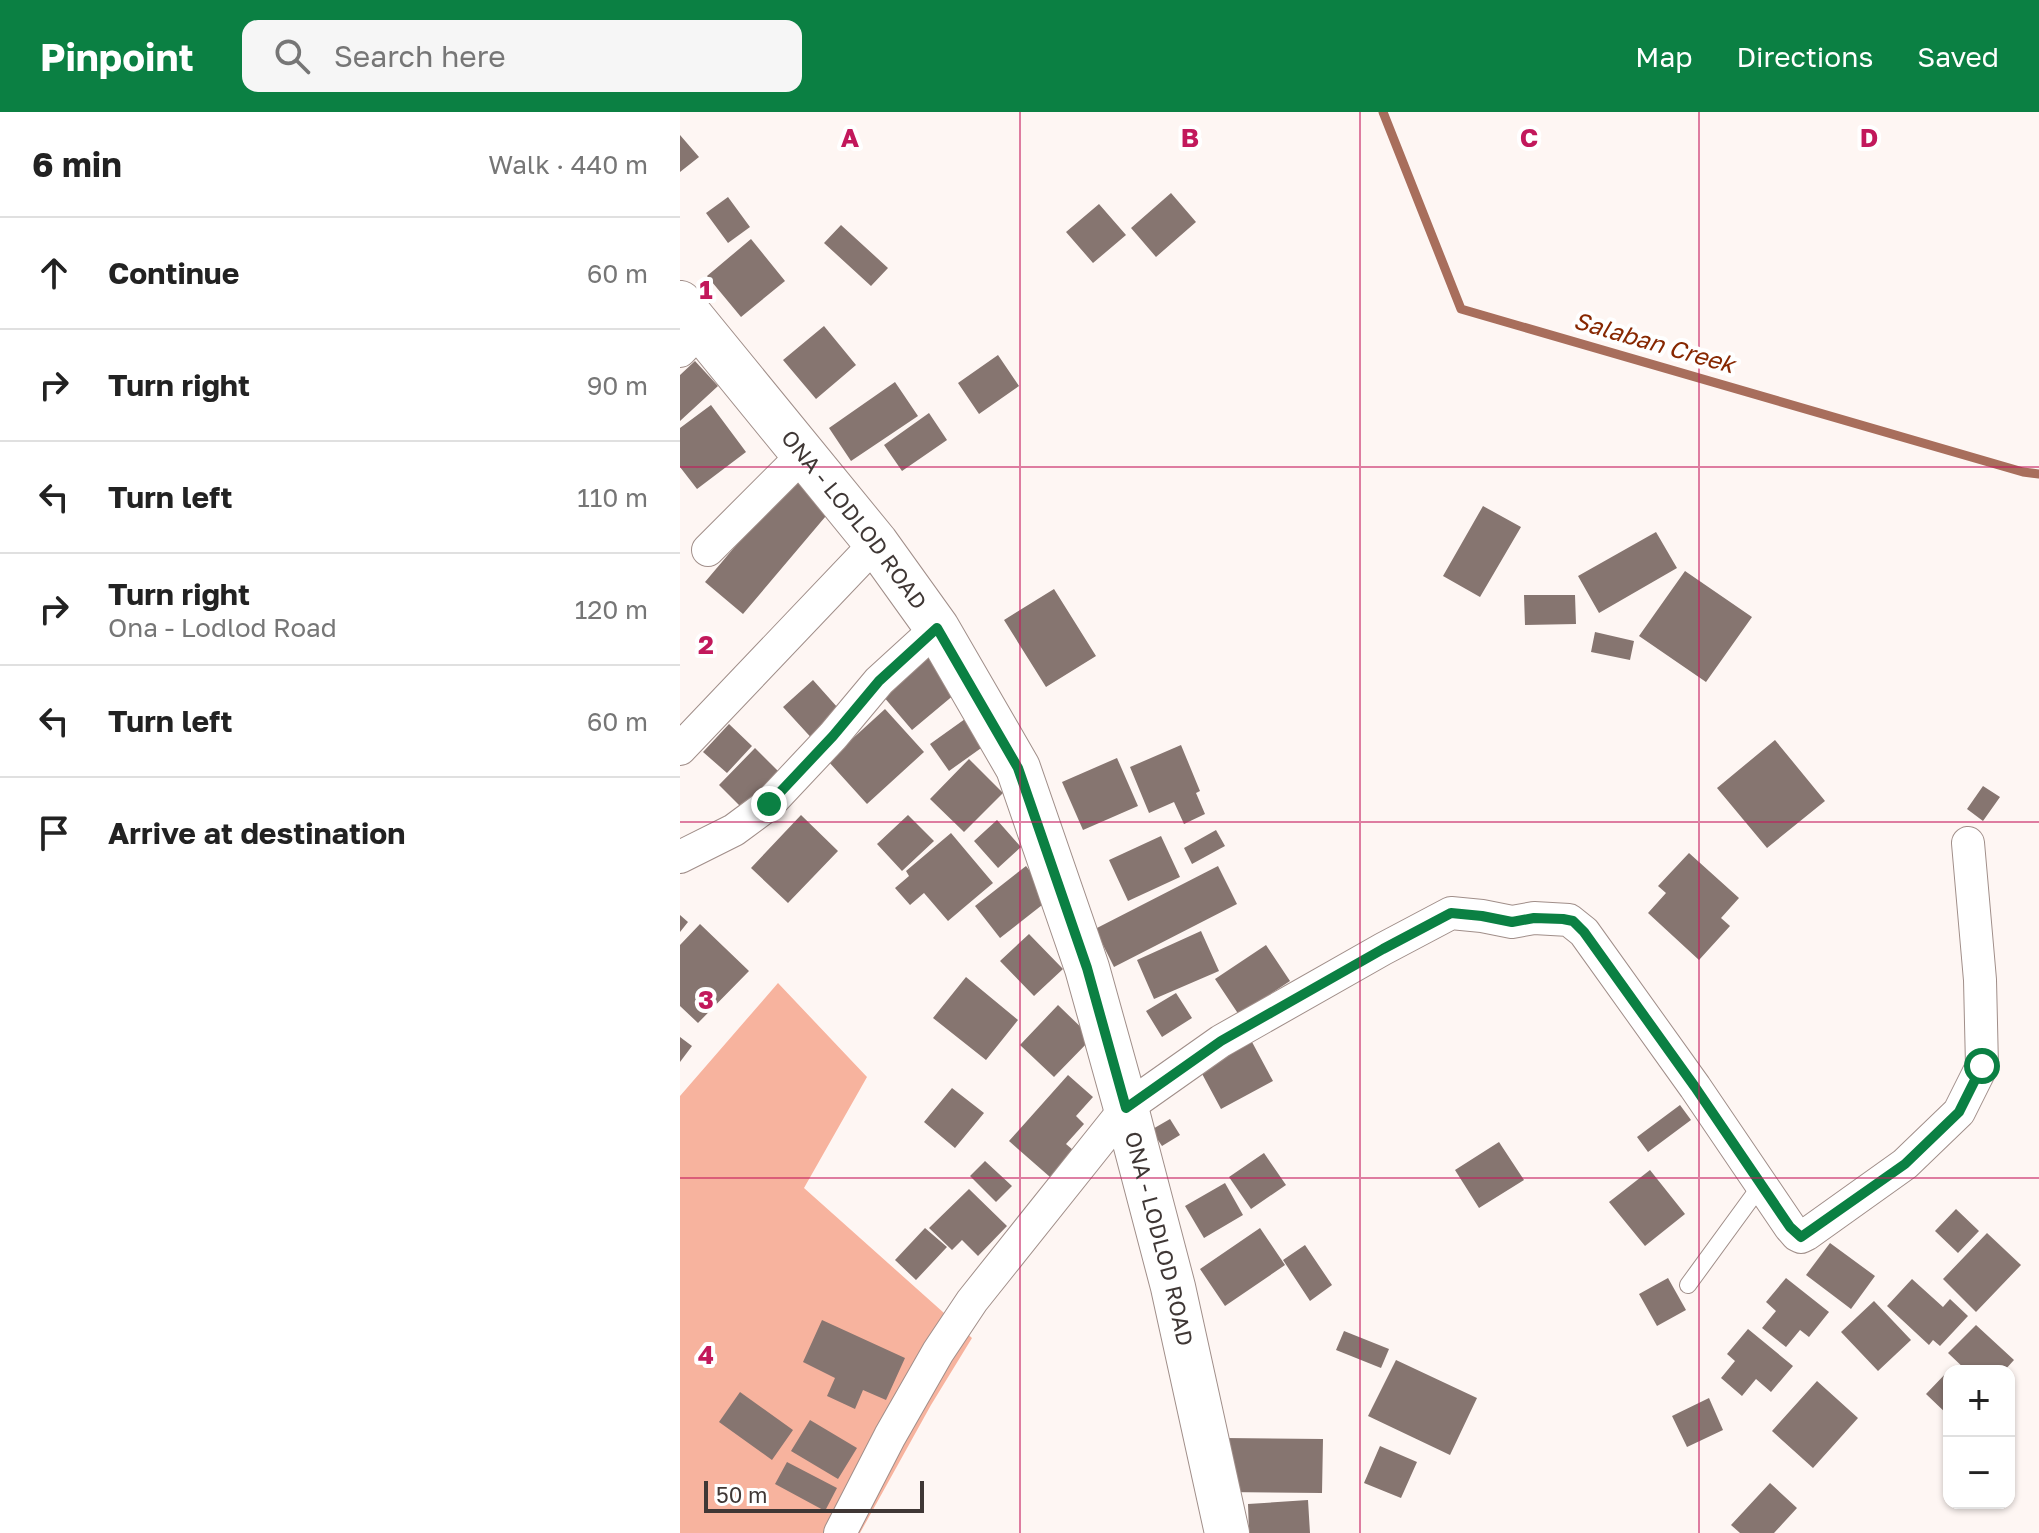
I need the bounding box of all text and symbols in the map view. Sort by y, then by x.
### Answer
search box [242,20,802,92]
text: Pinpoint [40,34,194,79]
icon: search [270,34,314,78]
text: Search here [334,38,506,74]
text: Map [1635,40,1692,73]
text: Directions [1736,40,1873,73]
text: Saved [1917,40,1999,73]
text: A [841,122,860,153]
text: B [1181,122,1199,153]
text: C [1520,122,1538,153]
text: D [1860,122,1878,153]
text: 6 min [32,144,122,184]
text: Walk · 440 m [488,149,648,180]
icon: ahead [32,251,76,295]
text: Continue [108,255,239,291]
text: 60 m [587,258,648,289]
text: 1 [699,274,713,305]
water label: Salaban Creek [1571,305,1741,379]
icon: right [32,363,76,407]
text: Turn right [108,367,250,403]
text: 90 m [587,370,648,401]
street label: ONA - LODLOD ROAD [776,424,933,614]
icon: left [32,475,76,519]
text: Turn left [108,479,233,515]
text: 110 m [577,482,648,513]
text: Turn right [108,576,250,612]
icon: right [32,587,76,631]
text: 120 m [575,594,648,625]
text: Ona - Lodlod Road [108,612,337,643]
text: 2 [698,629,714,660]
icon: left [32,699,76,743]
text: Turn left [108,703,233,739]
text: 60 m [587,706,648,737]
route end [751,786,787,822]
icon: arrive [32,811,76,855]
text: Arrive at destination [108,815,405,851]
text: 3 [698,984,714,1015]
route start [1964,1048,2000,1084]
street label: ONA - LODLOD ROAD [1120,1128,1200,1348]
text: 4 [698,1339,714,1370]
map controls [1943,1365,2015,1509]
button: + [1943,1365,2015,1437]
button: − [1943,1437,2015,1509]
scale bar [704,1477,924,1513]
text: 50 m [716,1481,767,1508]

